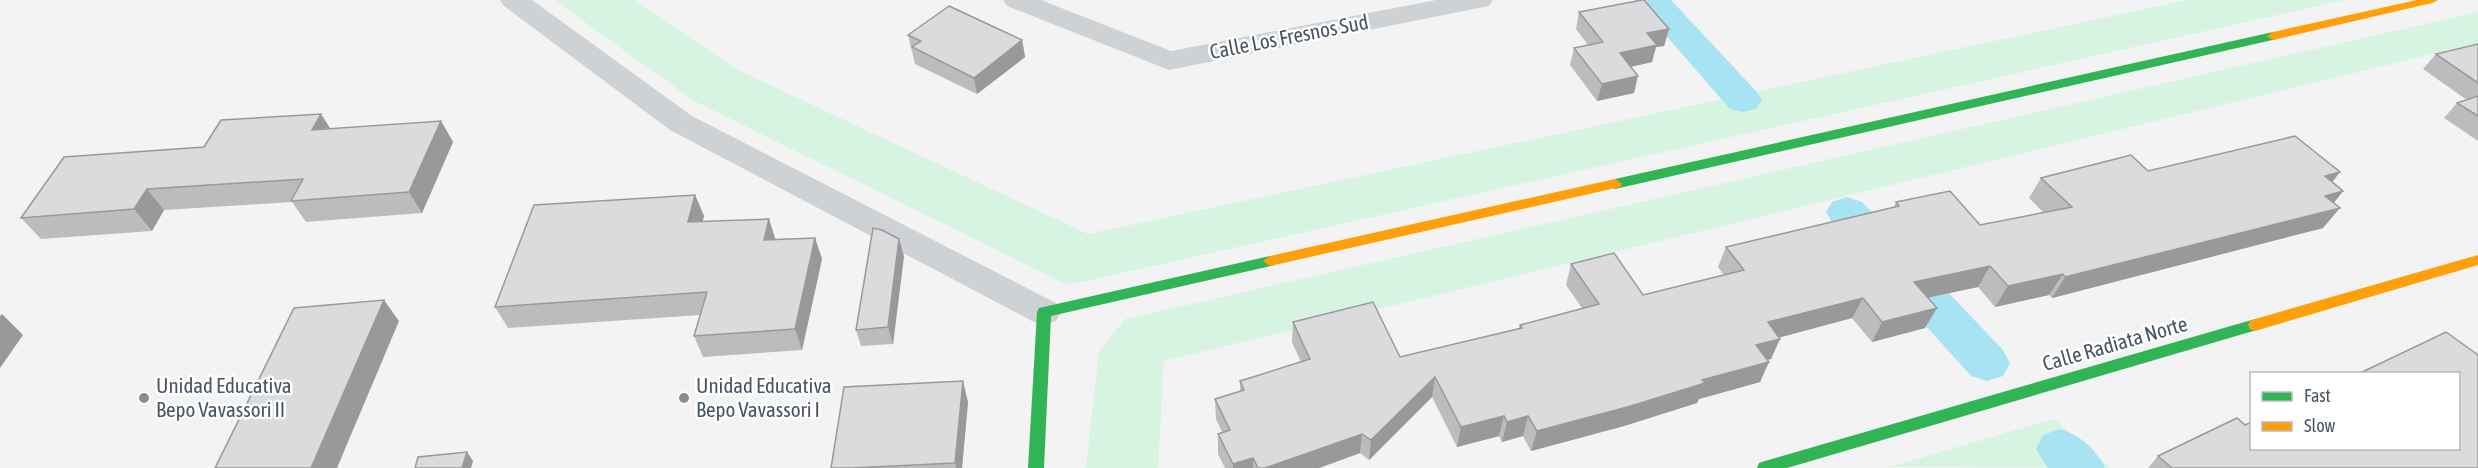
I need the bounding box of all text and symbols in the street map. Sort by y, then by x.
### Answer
street label: Calle Los Fresnos Sud [1207,9,1370,63]
street label: Calle Radiata Norte [2039,311,2190,375]
legend [2250,372,2460,450]
place label: Unidad Educativa Bepo Vavassori II [156,373,292,421]
place label: Unidad Educativa Bepo Vavassori I [696,373,832,421]
text: Fast [2304,385,2331,406]
marker: Unidad Educativa Bepo Vavassori II [137,391,151,405]
marker: Unidad Educativa Bepo Vavassori I [677,391,691,405]
text: Slow [2304,415,2335,436]

